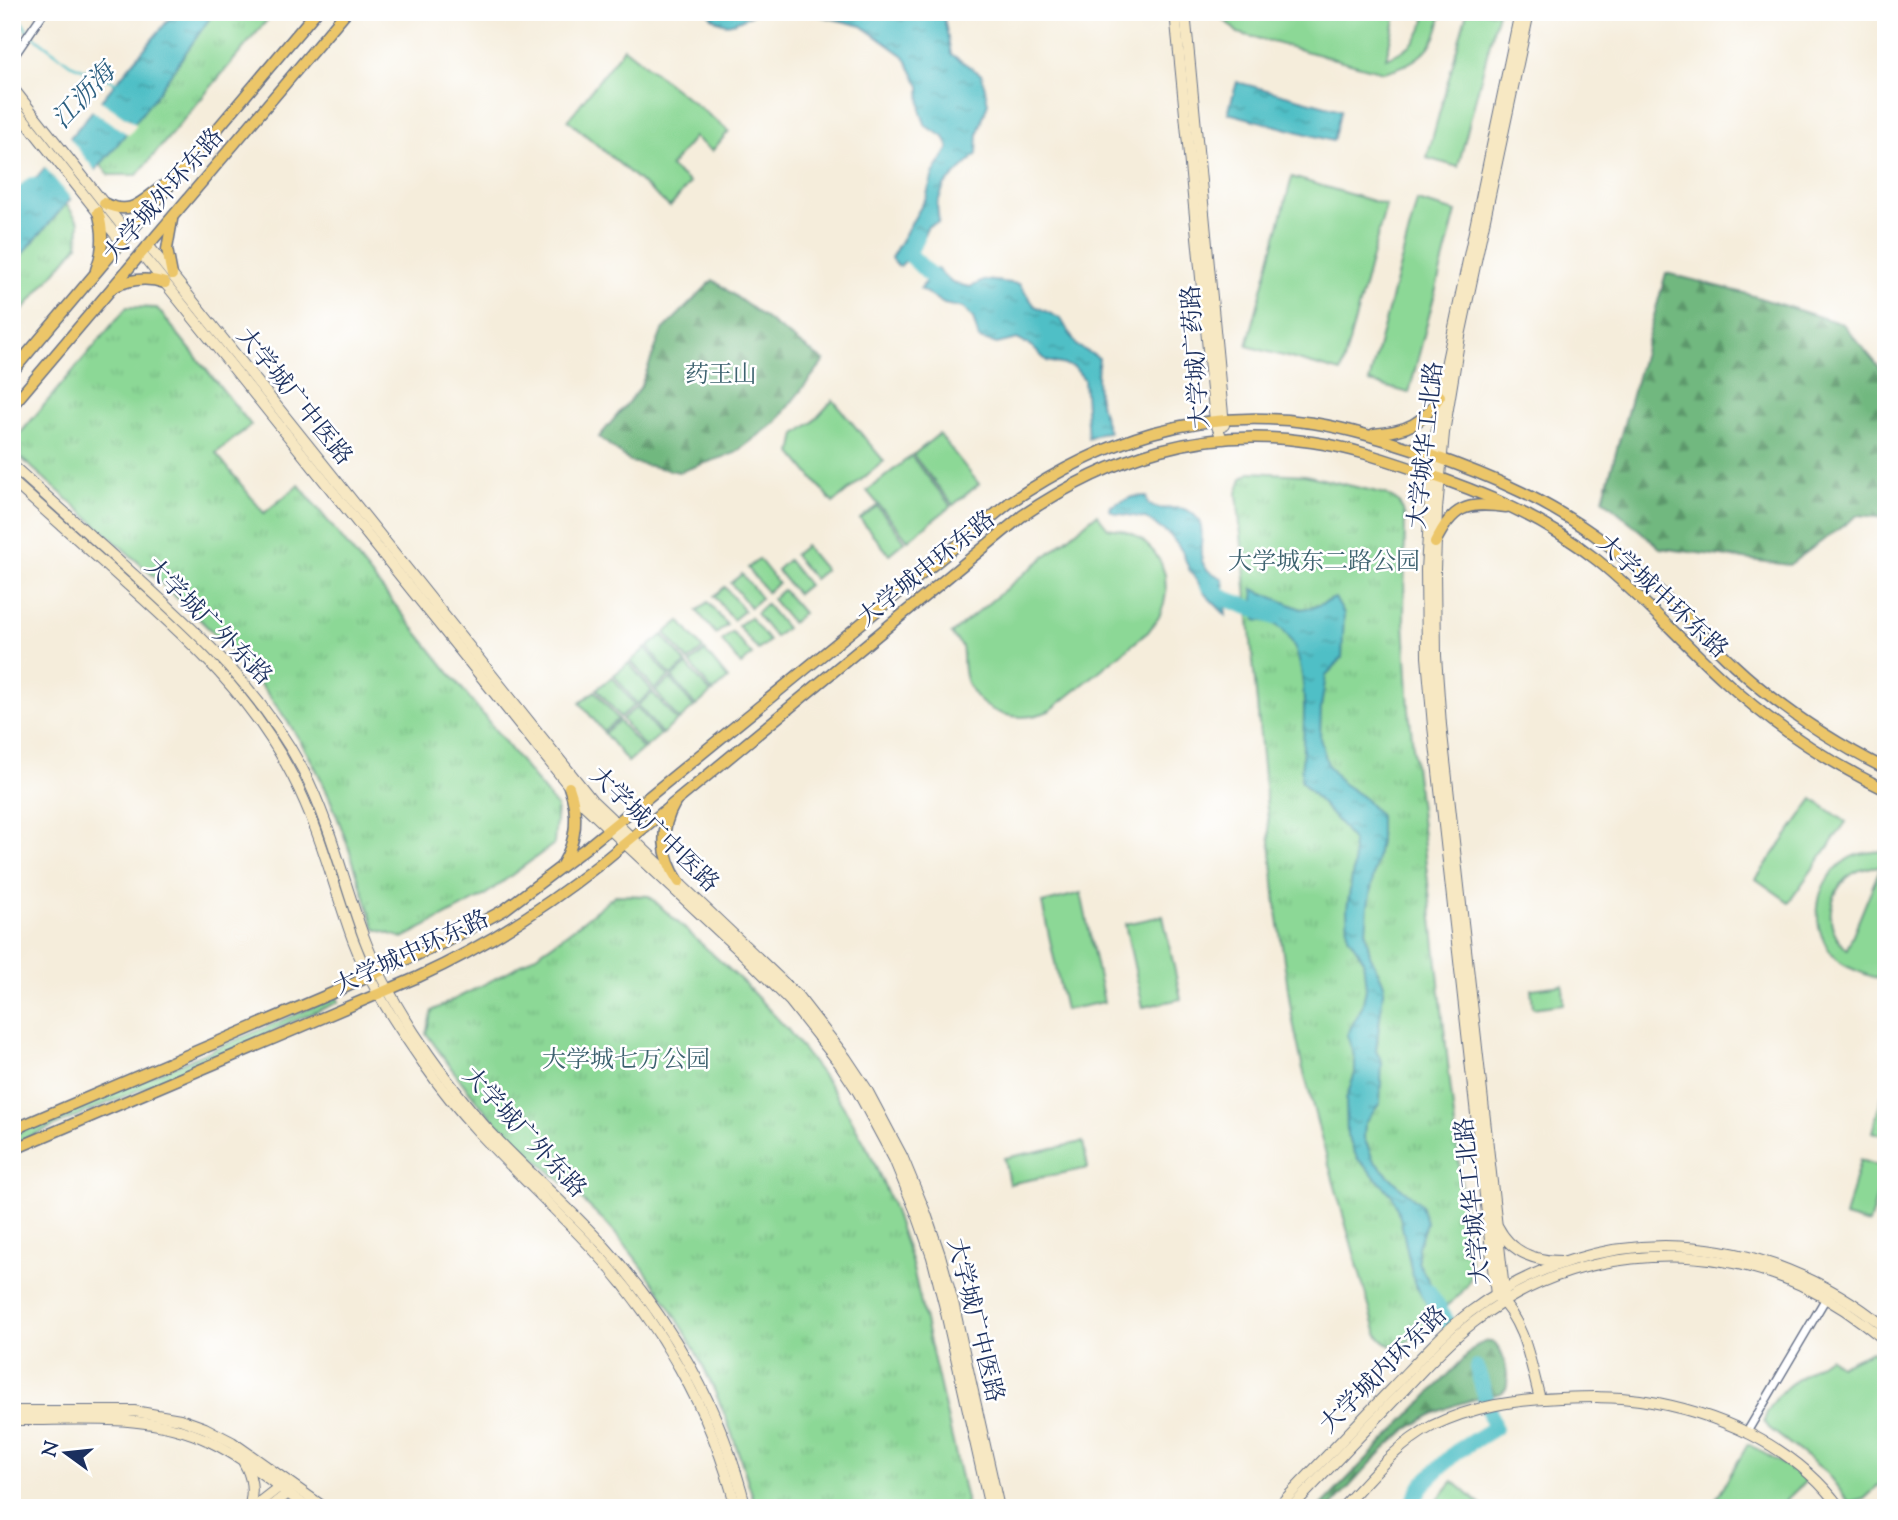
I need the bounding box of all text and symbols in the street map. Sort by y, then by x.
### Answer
water label: 江沥海 [45,53,128,138]
street label: 大学城外环东路 [97,122,232,271]
street label: 大学城广药路 [1175,284,1219,430]
street label: 大学城广中医路 [227,321,360,473]
park label: 药王山 [685,359,757,393]
street label: 大学城华工北路 [1401,360,1453,531]
street label: 大学城中环东路 [851,503,1003,636]
street label: 大学城中环东路 [1589,528,1735,667]
park label: 大学城东二路公园 [1228,546,1420,580]
street label: 大学城广外东路 [136,551,279,694]
street label: 大学城广中医路 [581,760,726,901]
street label: 大学城中环东路 [329,903,495,1005]
park label: 大学城七万公园 [542,1044,710,1078]
street label: 大学城广外东路 [454,1060,593,1206]
street label: 大学城华工北路 [1448,1115,1500,1286]
street label: 大学城广中医路 [937,1235,1011,1406]
street label: 大学城内环东路 [1313,1299,1456,1442]
north arrow [32,1418,102,1488]
text: N [37,1438,67,1460]

